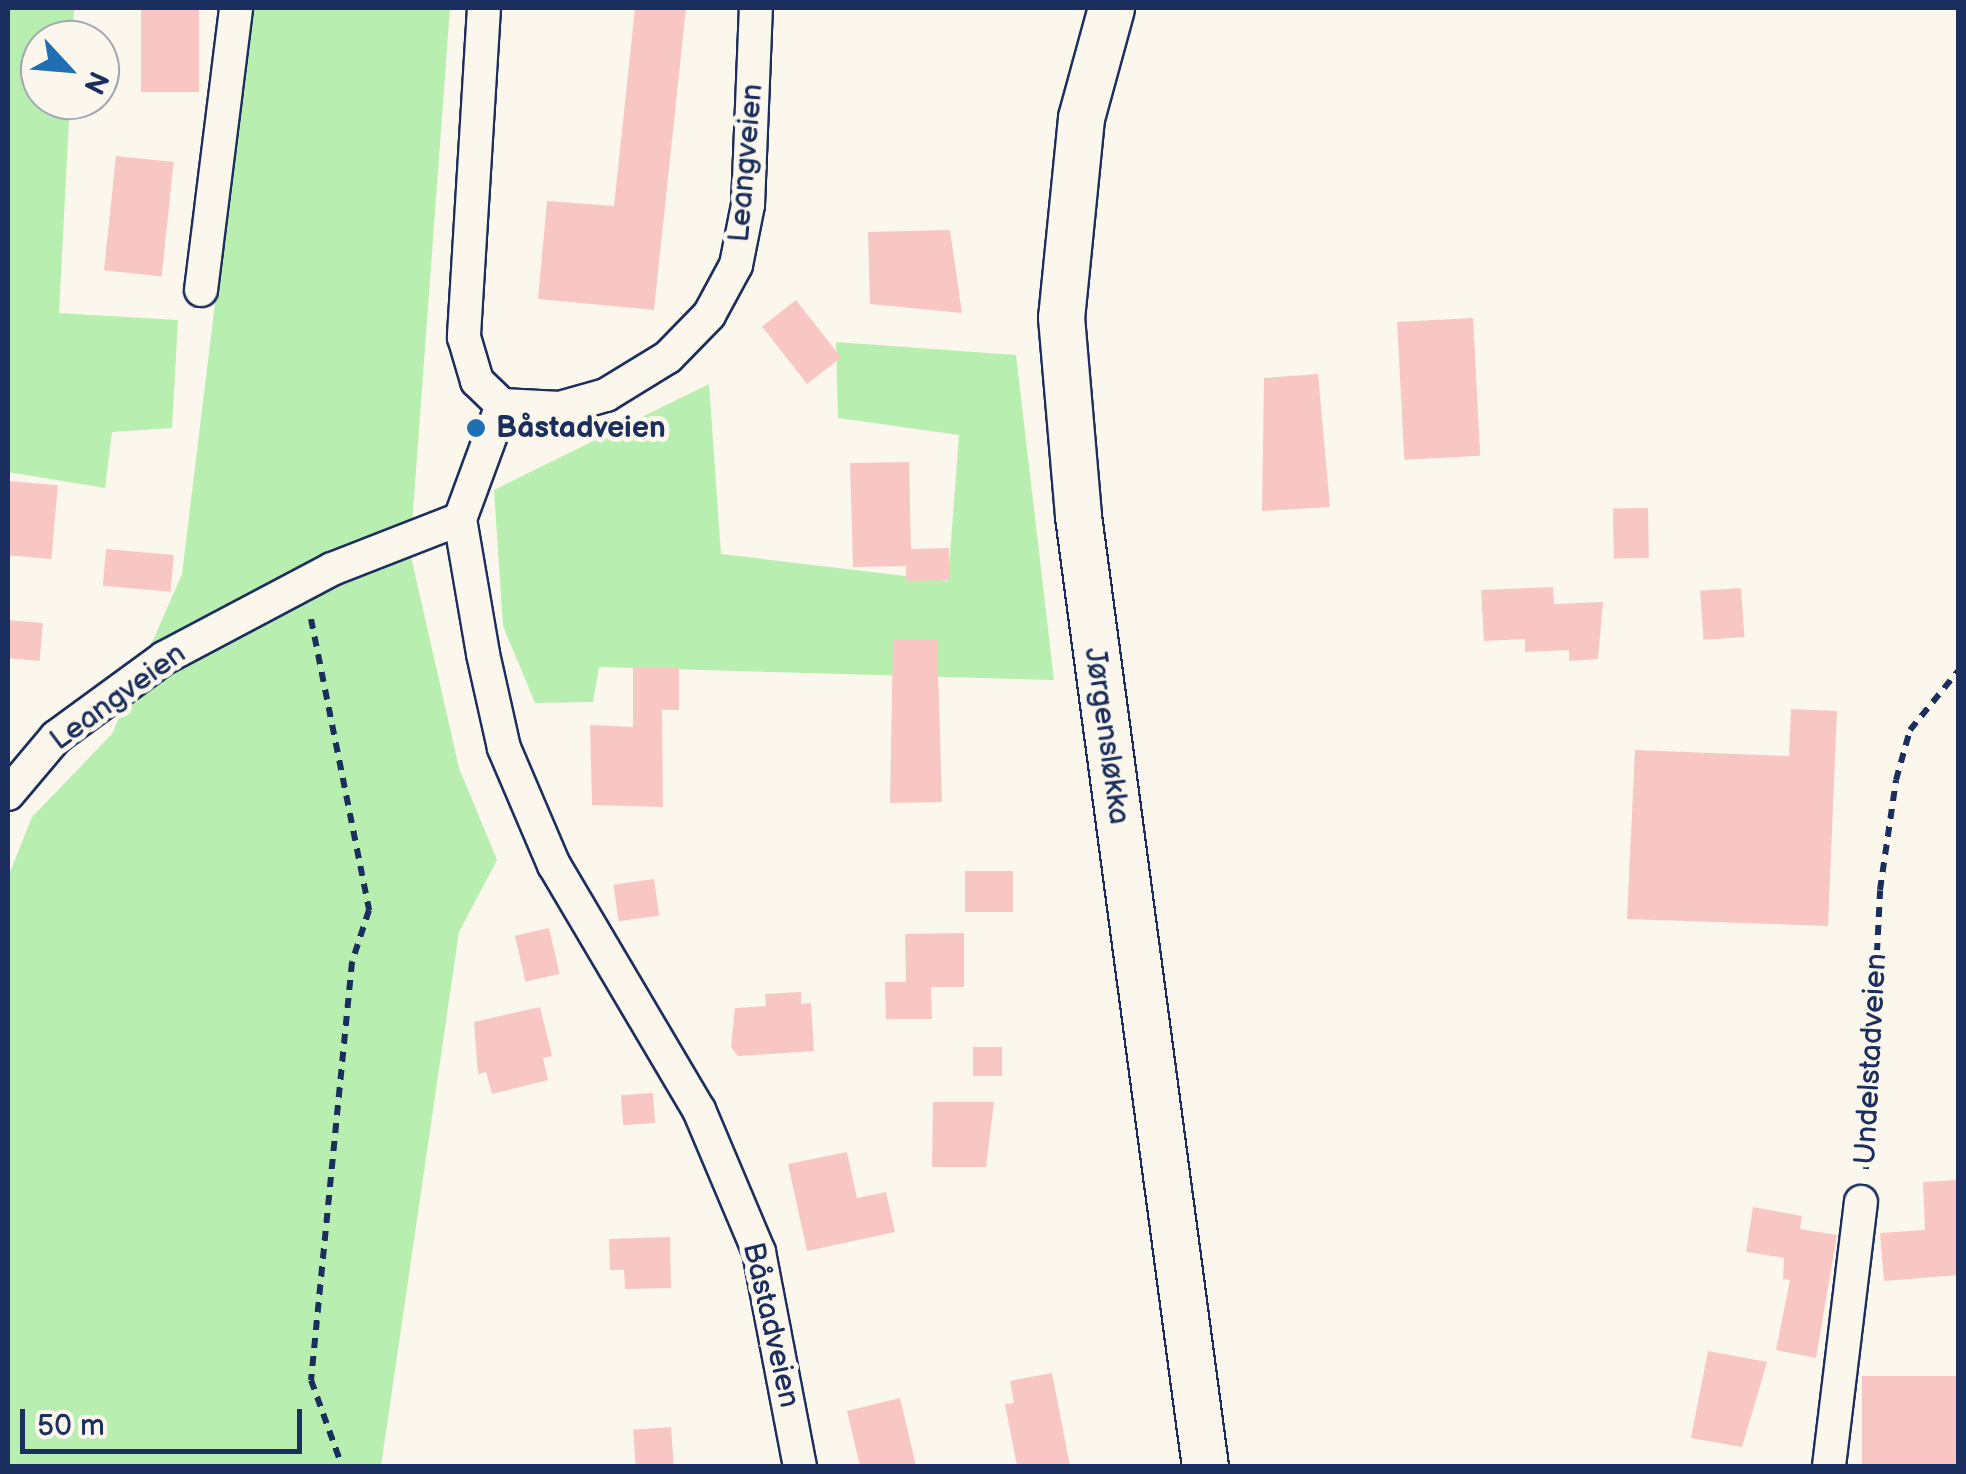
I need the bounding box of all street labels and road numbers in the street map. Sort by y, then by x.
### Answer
street label: Leangveien [721,82,771,244]
street label: Leangveien [43,636,193,758]
street label: Jørgensløkka [1077,645,1137,827]
street label: Undelstadveien [1847,952,1895,1166]
street label: Båstadveien [735,1239,807,1411]

